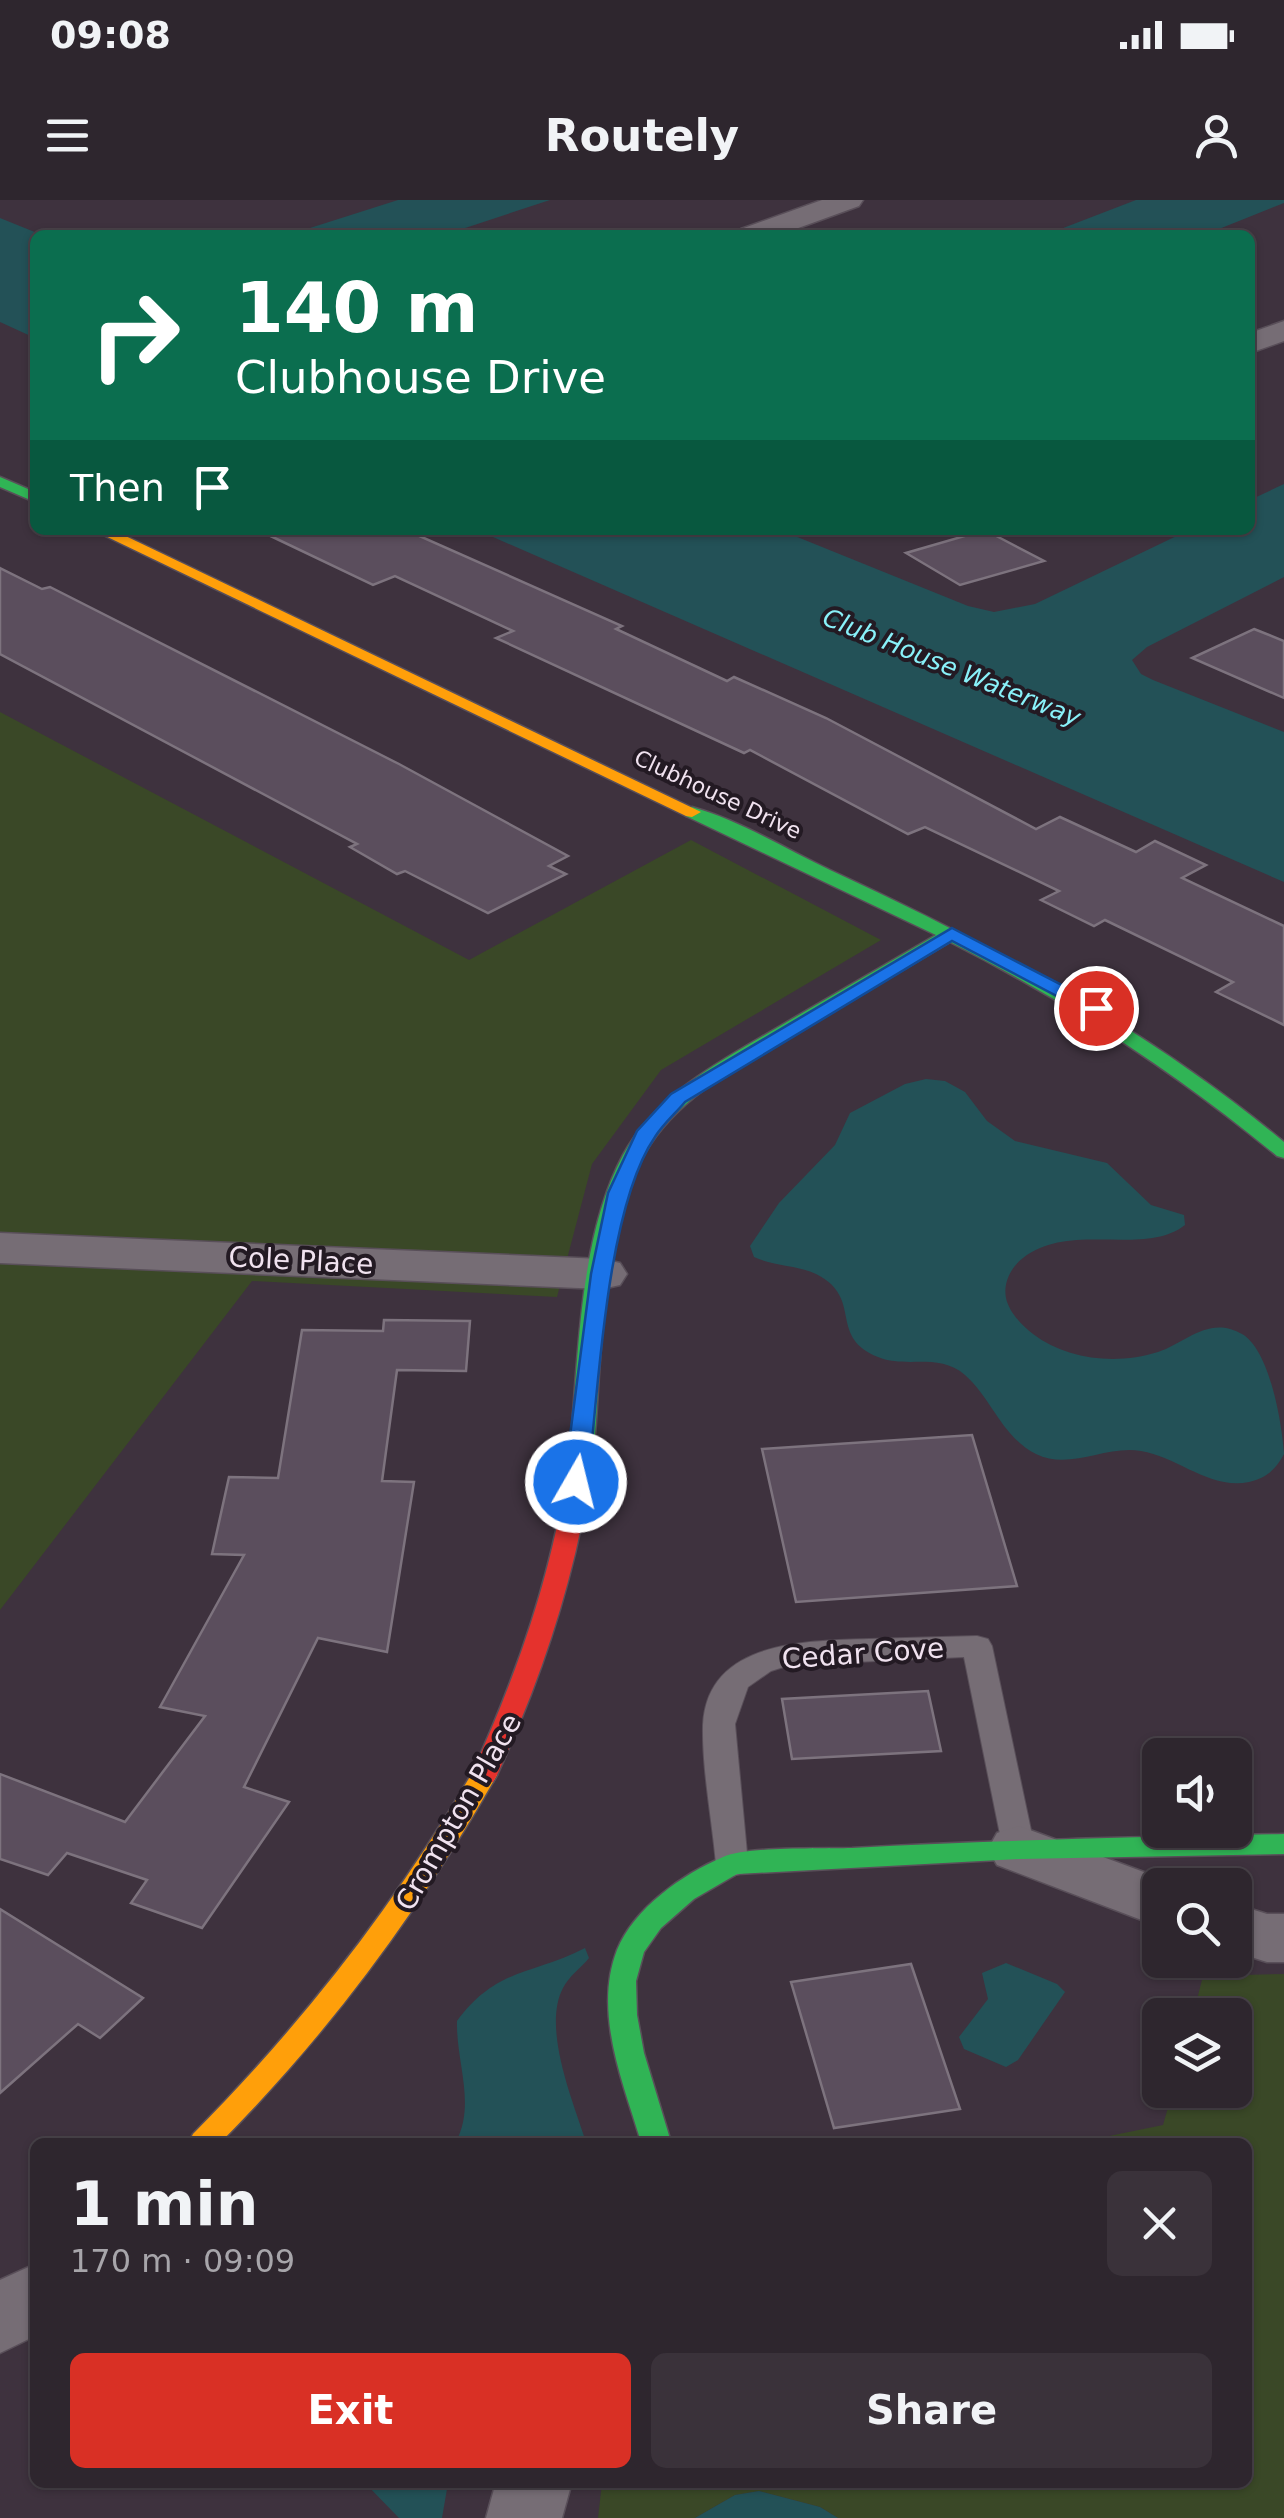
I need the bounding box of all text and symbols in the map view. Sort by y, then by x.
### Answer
text: 09:08 [50,13,171,57]
icon: menu [40,108,95,163]
icon: person [1189,108,1244,163]
text: Routely [545,109,739,162]
text: 140 m [235,267,478,349]
icon: right [70,270,200,400]
text: Clubhouse Drive [235,351,606,404]
icon: arrive [185,460,240,515]
text: Then [70,466,165,510]
water label: Club House Waterway [819,602,1086,733]
street label: Clubhouse Drive [630,745,805,844]
pin [1054,966,1139,1051]
icon: arrive [1069,981,1124,1036]
street label: Cole Place [228,1240,374,1281]
position arrow [524,1430,628,1534]
street label: Cedar Cove [781,1631,945,1676]
street label: Crompton Place [389,1708,528,1917]
map controls [1142,1738,1252,2108]
button: sound [1142,1738,1252,1848]
button: search [1142,1868,1252,1978]
button: layers [1142,1998,1252,2108]
text: 1 min [70,2169,258,2239]
button: close [1107,2171,1212,2276]
text: 170 m · 09:09 [70,2242,295,2280]
button: Exit [70,2353,631,2468]
button: Share [651,2353,1212,2468]

